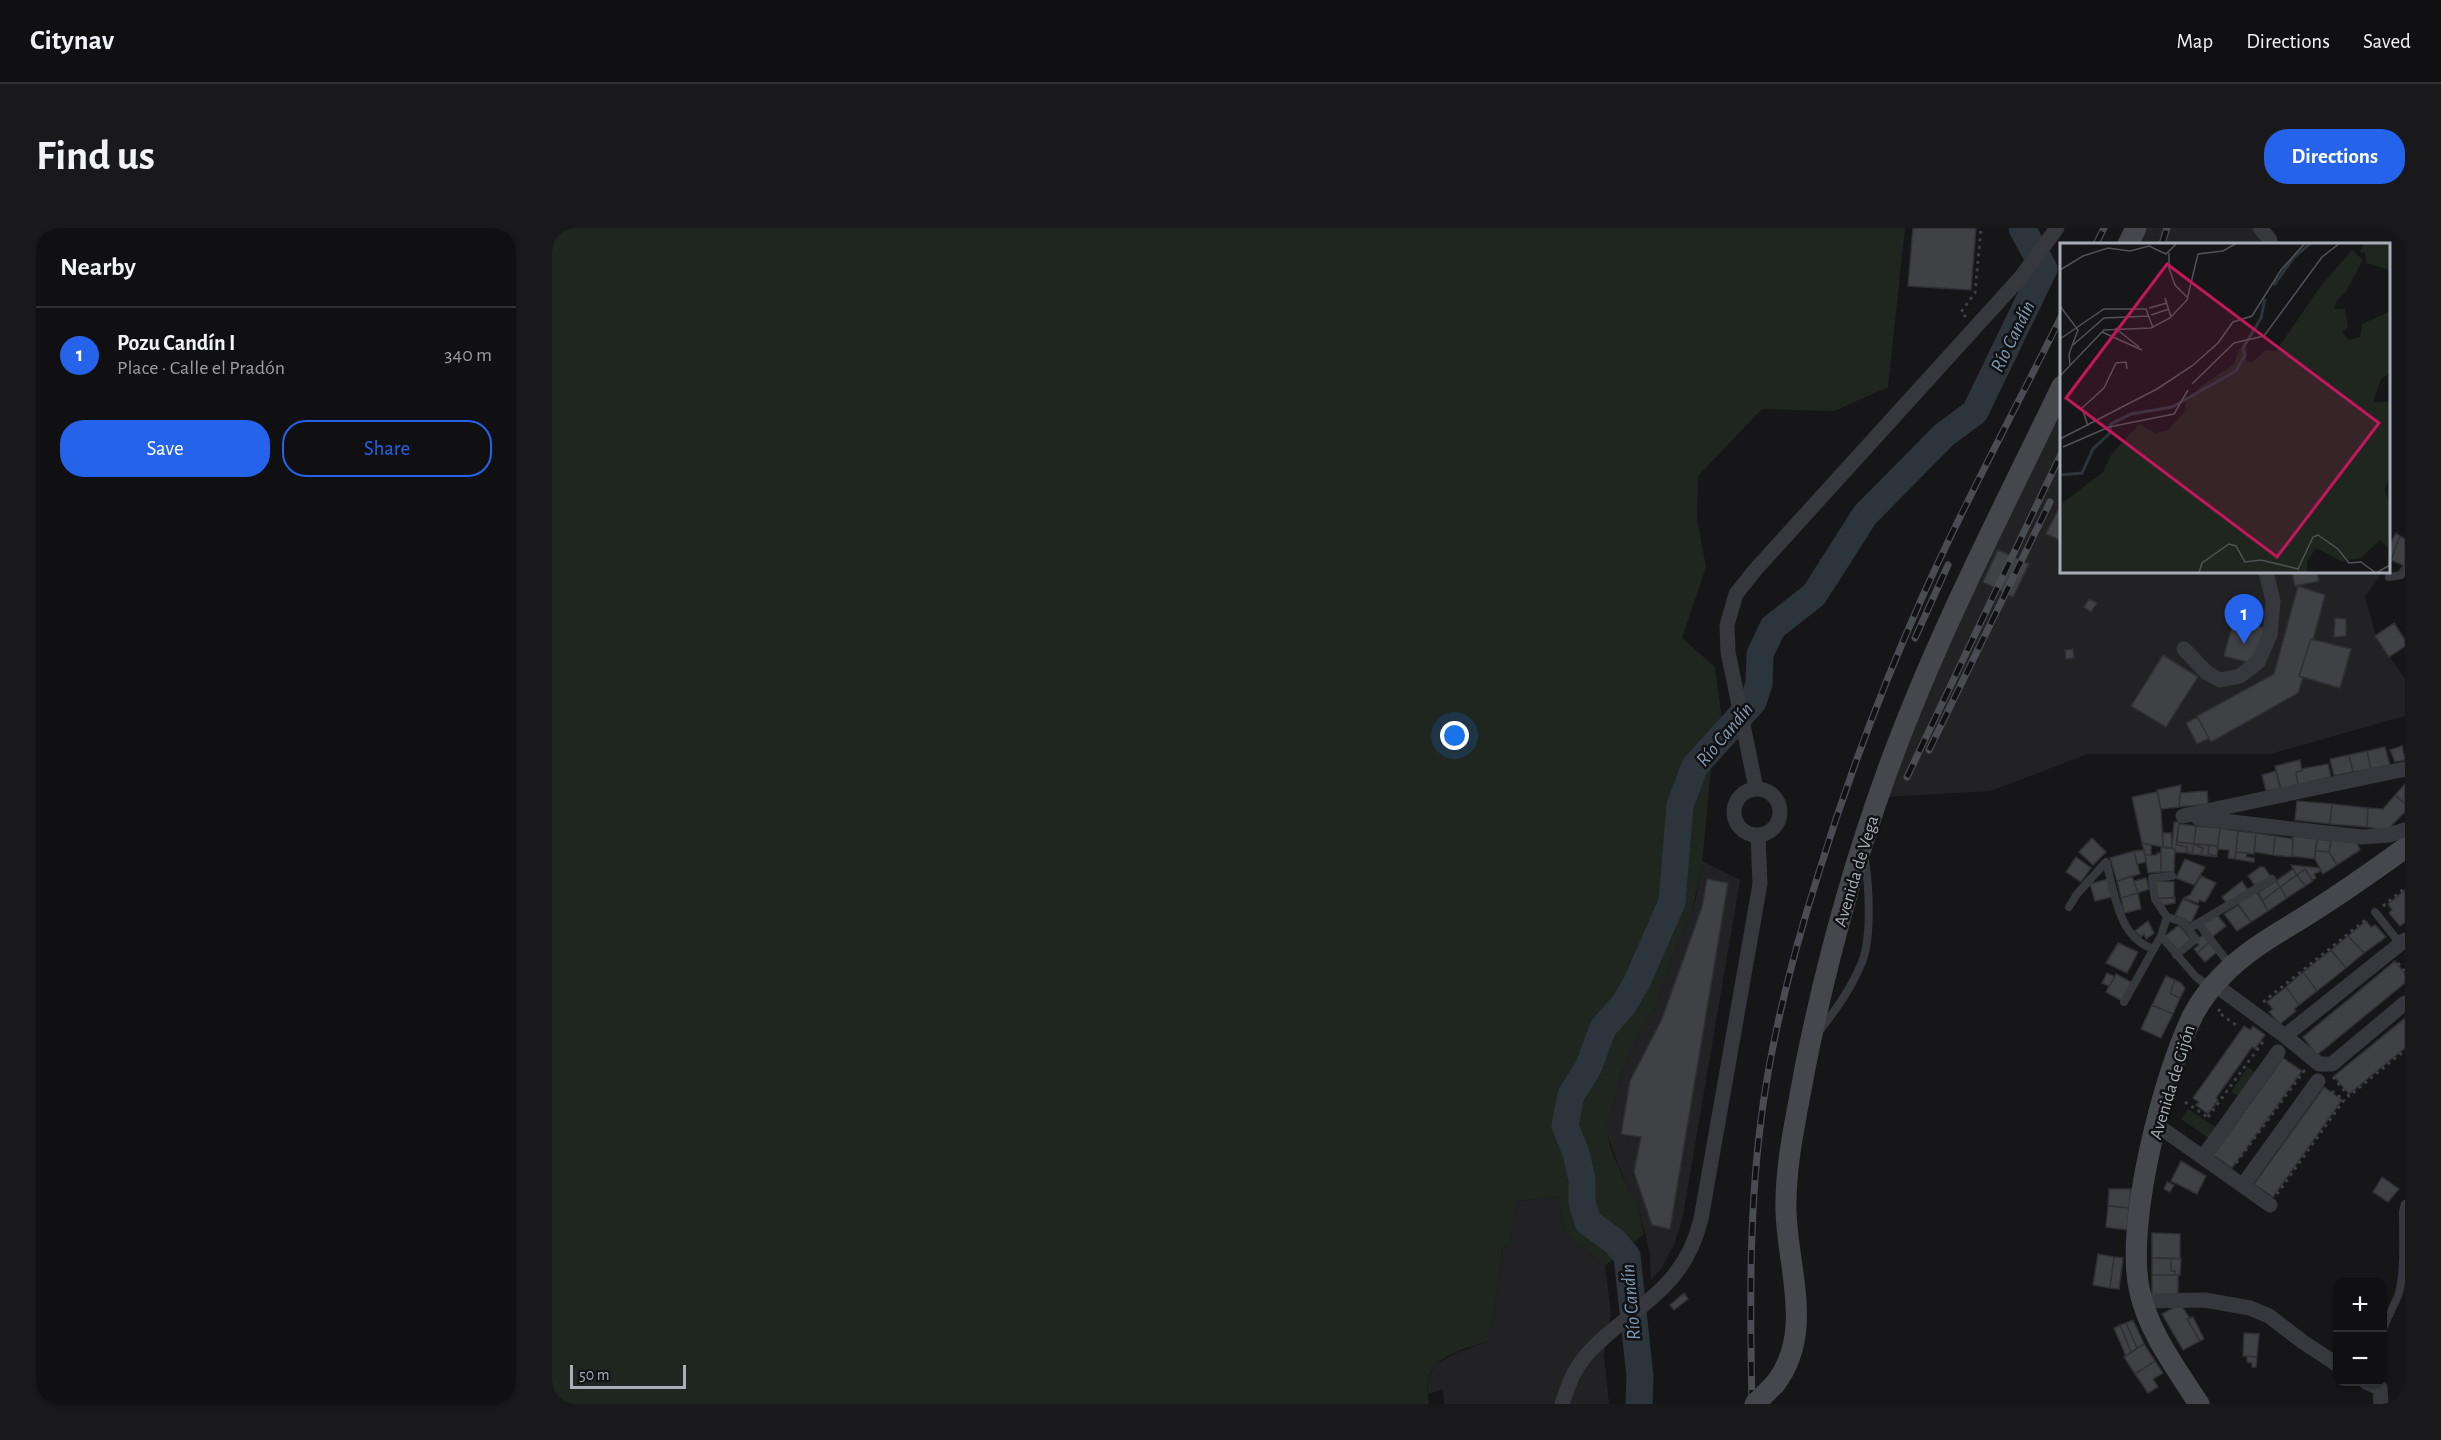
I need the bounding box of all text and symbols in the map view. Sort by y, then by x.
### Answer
text: Citynav [30,27,114,55]
text: Map [2177,31,2213,52]
text: Directions [2246,31,2330,52]
text: Saved [2363,31,2411,52]
button: Directions [2264,129,2405,184]
text: Find us [36,135,155,177]
inset map [2060,243,2390,573]
text: Nearby [60,254,136,280]
water label: Río Candín [1987,298,2039,375]
text: Pozu Candín I [117,332,236,354]
text: 1 [76,345,83,365]
text: 340 m [444,345,492,365]
text: Place · Calle el Pradón [117,358,285,378]
button: Save [60,420,270,477]
button: Share [282,420,492,477]
pin: 1 [2224,594,2264,644]
water label: Río Candín [1693,699,1757,770]
your location [1440,721,1469,750]
street label: Avenida de Vega [1832,814,1882,929]
street label: Avenida de Gijón [2147,1023,2199,1142]
water label: Río Candín [1618,1263,1644,1341]
map controls [2333,1278,2387,1386]
button: + [2333,1278,2387,1332]
button: − [2333,1332,2387,1386]
scale bar [570,1362,686,1390]
text: 50 m [579,1367,610,1383]

